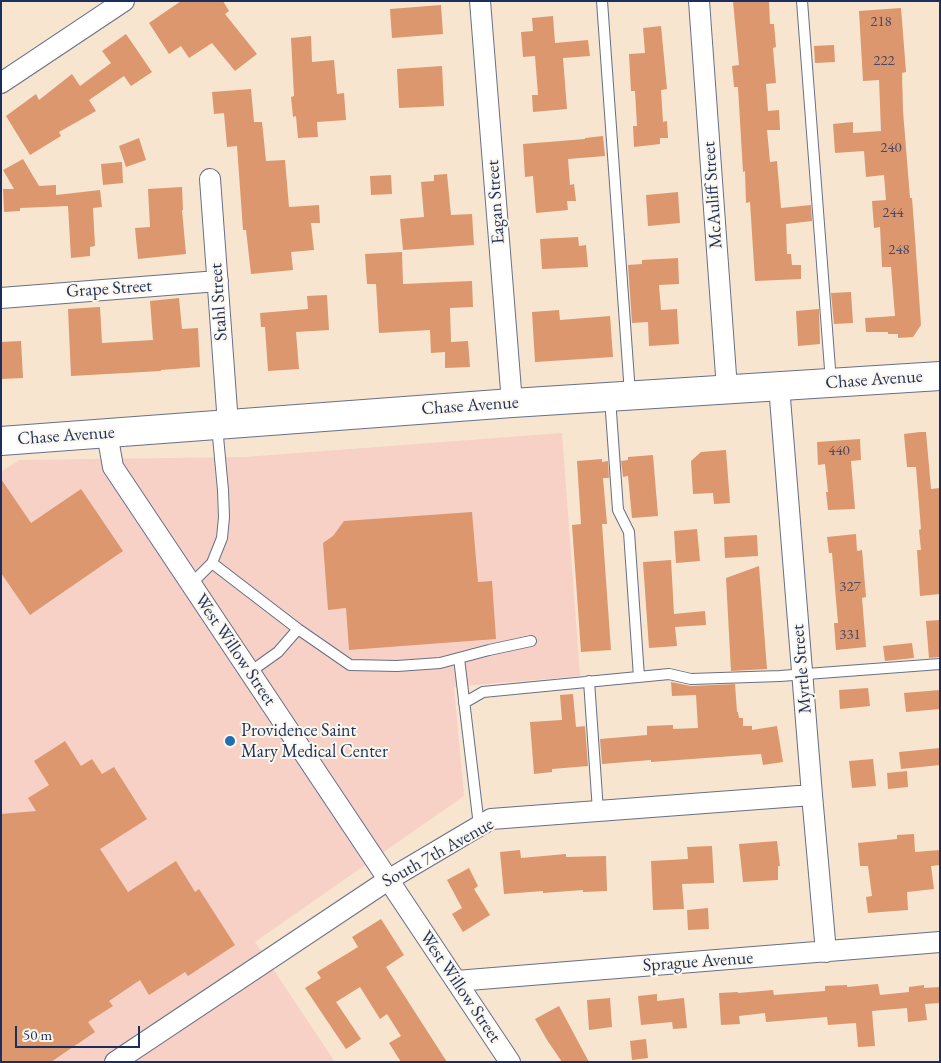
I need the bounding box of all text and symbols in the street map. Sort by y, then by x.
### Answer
house number: 218 [870,13,892,31]
house number: 222 [873,52,895,70]
house number: 240 [880,139,902,157]
street label: McAuliff Street [698,141,728,249]
street label: Eagan Street [482,159,510,245]
house number: 244 [882,204,904,222]
house number: 248 [888,241,910,259]
street label: Stahl Street [206,262,232,342]
street label: Grape Street [65,275,153,303]
street label: Chase Avenue [825,366,923,394]
street label: Chase Avenue [421,392,519,420]
street label: Chase Avenue [17,422,115,450]
house number: 440 [828,442,850,460]
house number: 327 [839,578,861,596]
street label: West Willow Street [190,590,280,710]
street label: Myrtle Street [787,623,817,715]
house number: 331 [839,626,861,644]
place label: Providence Saint Mary Medical Center [241,720,388,762]
marker: Providence Saint Mary Medical Center [223,734,237,748]
street label: South 7th Avenue [378,813,498,893]
street label: West Willow Street [415,927,505,1047]
street label: Sprague Avenue [642,947,754,977]
scale bar [18,1016,142,1048]
text: 50 m [23,1025,52,1044]

